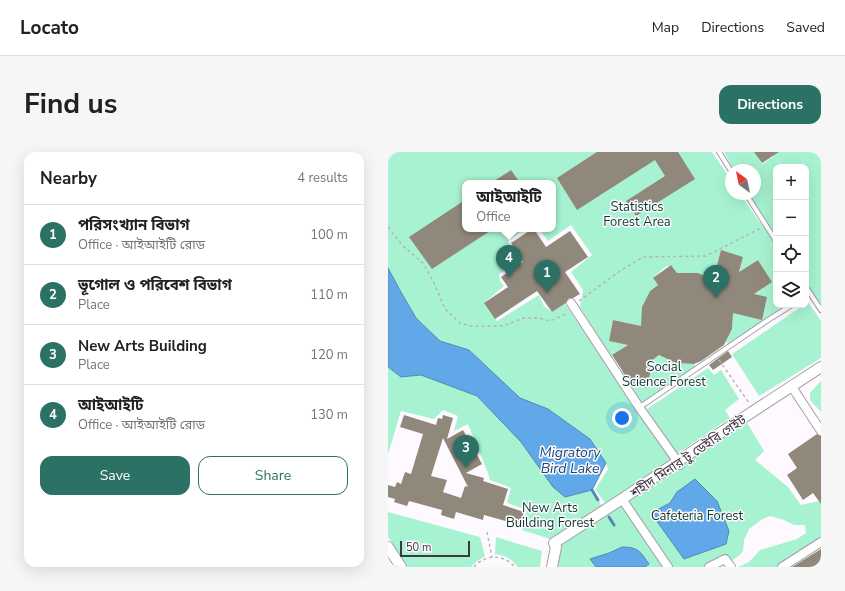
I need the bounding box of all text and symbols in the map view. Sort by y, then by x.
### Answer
text: Locato [20,15,79,41]
text: Map [652,18,679,37]
text: Directions [701,18,764,37]
text: Saved [786,18,825,37]
text: Find us [24,85,118,123]
button: Directions [719,85,821,124]
north arrow [725,164,761,200]
map controls [773,164,809,308]
button: + [773,164,809,200]
text: Nearby [40,167,97,190]
text: 4 results [297,169,348,187]
popup [462,180,556,232]
text: আইআইটি [476,187,542,207]
park label: Statistics Forest Area [603,198,671,231]
button: − [773,200,809,236]
text: Office [476,208,511,226]
text: পরিসংখ্যান বিভাগ [78,215,190,235]
text: 1 [49,226,57,244]
text: 100 m [310,226,348,244]
text: Office · আইআইটি রোড [78,236,205,254]
button: locate [773,236,809,272]
pin: 4 [496,245,522,278]
pin: 1 [534,260,560,293]
pin: 2 [703,265,729,298]
button: layers [773,272,809,308]
text: ভূগোল ও পরিবেশ বিভাগ [78,275,232,295]
text: 2 [49,286,57,304]
text: 110 m [310,286,348,304]
text: Place [78,296,110,314]
text: New Arts Building [78,336,207,356]
text: 3 [49,346,57,364]
text: 120 m [310,346,348,364]
text: Place [78,356,110,374]
park label: Social Science Forest [622,358,706,391]
text: আইআইটি [78,395,143,415]
text: 4 [49,406,57,424]
text: 130 m [310,406,348,424]
your location [612,408,632,428]
street label: শহীদ মিনার টু ডেইরি গেইট [626,411,751,503]
text: Office · আইআইটি রোড [78,416,205,434]
pin: 3 [453,435,479,468]
water label: Migratory Bird Lake [539,443,601,478]
button: Save [40,456,190,495]
button: Share [198,456,348,495]
park label: New Arts Building Forest [506,499,595,532]
park label: Cafeteria Forest [651,507,744,525]
scale bar [400,539,470,558]
text: 50 m [406,540,431,555]

